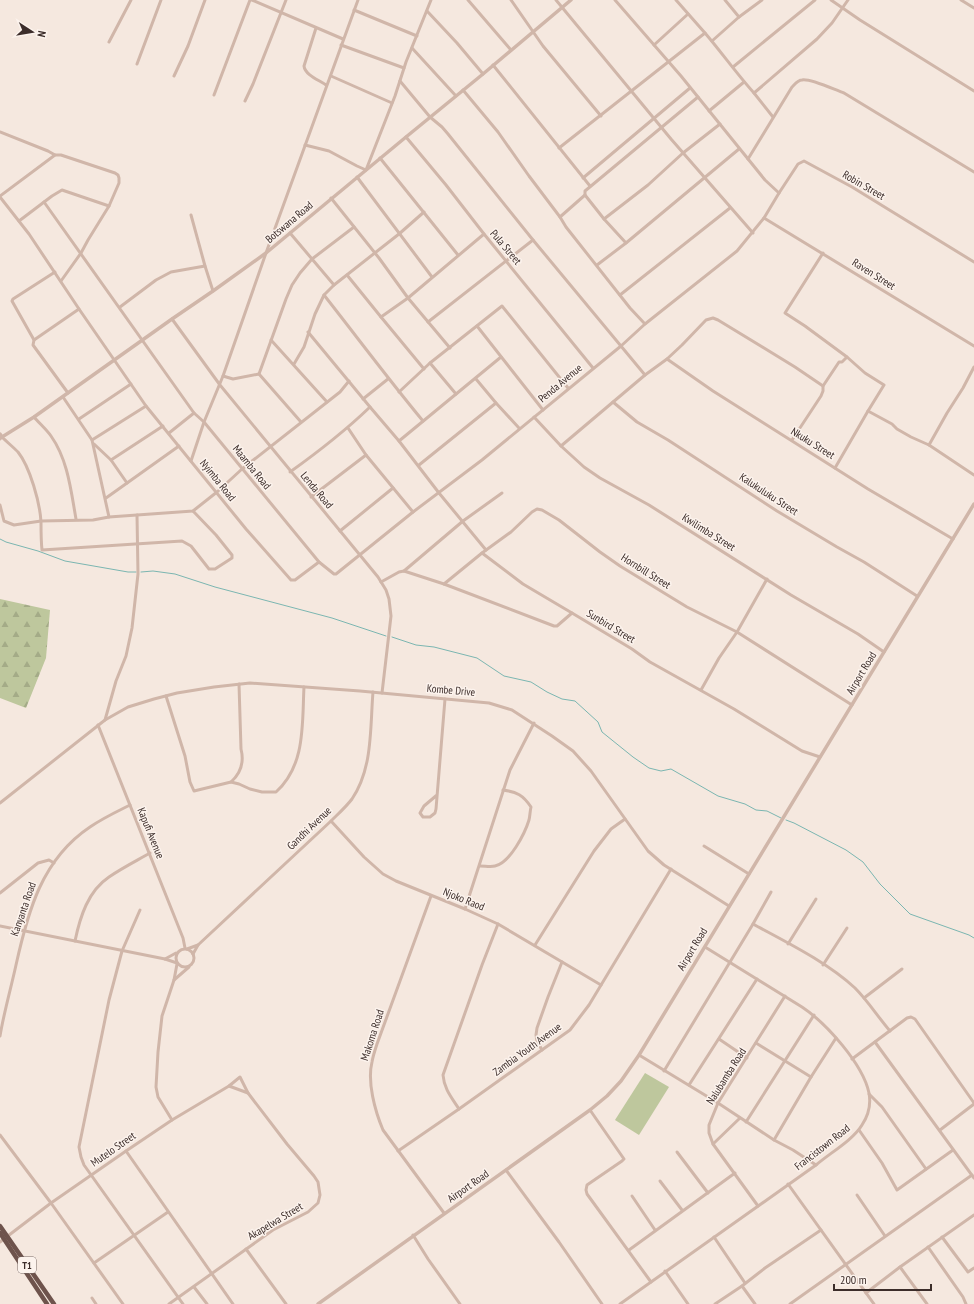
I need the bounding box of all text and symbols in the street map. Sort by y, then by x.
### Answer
north arrow [12,12,52,52]
text: N [34,30,49,38]
street label: Robin Street [840,167,888,203]
street label: Botswana Road [262,198,316,246]
street label: Pula Street [487,227,525,267]
street label: Raven Street [850,255,898,293]
street label: Penda Avenue [535,360,585,405]
street label: Nkuku Street [788,424,838,462]
street label: Maamba Road [230,442,274,492]
street label: Nyimba Road [197,456,239,504]
street label: Lenda Road [298,469,337,511]
street label: Kalukuluku Street [737,470,801,518]
street label: Kwilimba Street [680,510,738,554]
street label: Hornbill Street [619,550,673,592]
street label: Sunbird Street [584,606,638,646]
street label: Airport Road [843,649,879,697]
street label: Kombe Drive [426,681,476,699]
street label: Gandhi Avenue [284,803,335,853]
street label: Kapufi Avenue [134,805,168,861]
street label: Kanyanta Road [7,880,39,938]
street label: Njoko Raod [441,884,487,914]
street label: Airport Road [674,925,710,973]
street label: Makoma Road [357,1007,387,1062]
street label: Zambia Youth Avenue [490,1019,564,1079]
street label: Nalubamba Road [703,1045,749,1107]
street label: Francistown Road [791,1121,853,1173]
street label: Mutelo Street [88,1128,138,1170]
street label: Airport Road [445,1166,492,1205]
street label: Akapelwa Street [245,1199,305,1243]
road number: T1 [18,1257,36,1273]
scale bar [834,1266,931,1292]
text: 200 m [840,1272,867,1287]

